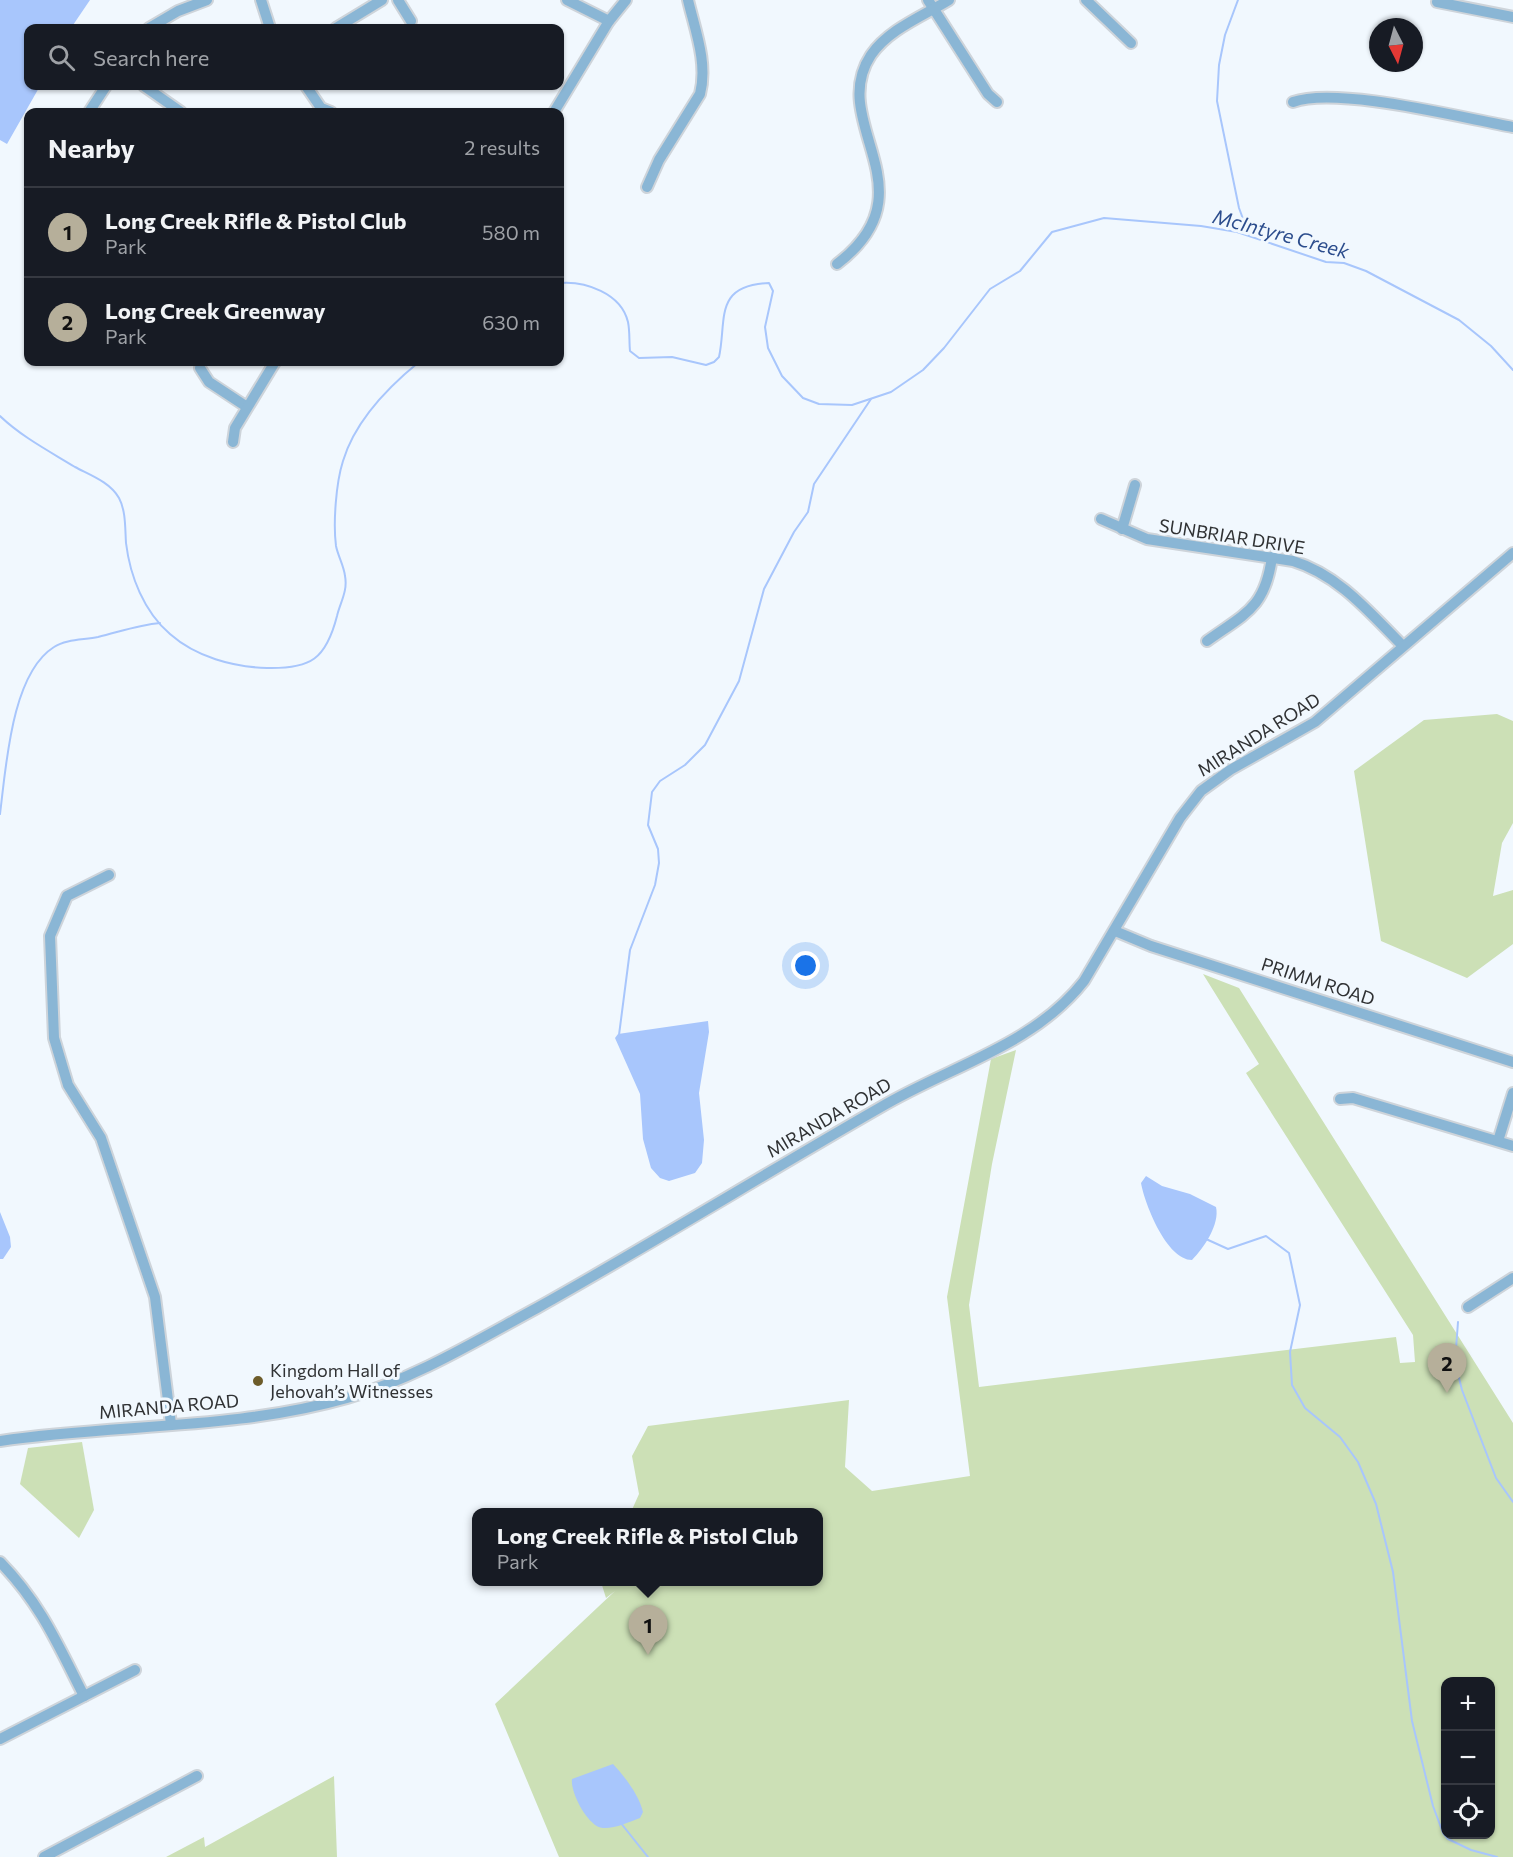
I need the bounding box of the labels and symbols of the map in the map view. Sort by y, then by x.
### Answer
north arrow [1369,18,1423,72]
water label: McIntyre Creek [1211,203,1353,263]
street label: SUNBRIAR DRIVE [1158,514,1307,558]
street label: MIRANDA ROAD [1193,688,1324,781]
your location [791,951,820,980]
street label: PRIMM ROAD [1259,952,1378,1010]
street label: MIRANDA ROAD [762,1072,895,1162]
pin: 2 [1428,1344,1466,1393]
place label: Kingdom Hall of Jehovah’s Witnesses [270,1359,433,1402]
marker: Kingdom Hall of Jehovah’s Witnesses [251,1374,265,1388]
street label: MIRANDA ROAD [98,1389,240,1423]
pin: 1 [628,1606,668,1655]

